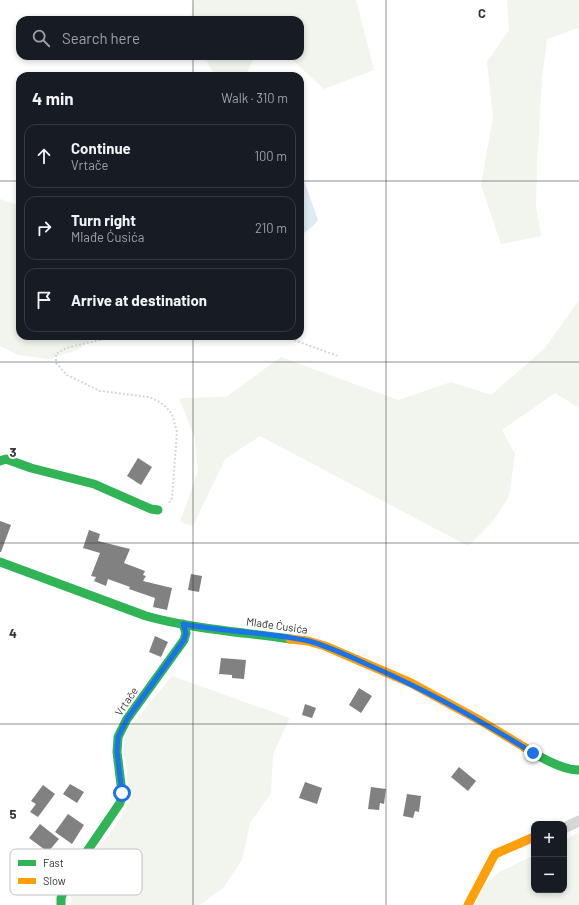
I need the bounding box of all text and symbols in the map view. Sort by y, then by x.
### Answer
text: C [478,5,486,21]
search box [16,16,304,60]
icon: search [30,27,52,49]
text: Search here [62,29,140,47]
text: 4 min [32,88,74,108]
text: Walk · 310 m [221,90,288,106]
text: Continue [71,139,131,157]
icon: ahead [33,145,55,167]
text: 100 m [254,148,287,164]
text: Vrtače [71,157,108,173]
text: Turn right [71,211,136,229]
icon: right [33,217,55,239]
text: 210 m [255,220,287,236]
text: Mlađe Ćusića [71,229,144,245]
icon: arrive [33,289,55,311]
text: Arrive at destination [71,291,207,309]
text: 3 [9,444,17,460]
street label: Mlađe Ćusića [245,614,309,636]
text: 4 [9,625,17,641]
street label: Vrtače [112,684,140,718]
route end [524,744,542,762]
route start [113,784,131,802]
text: 5 [9,806,17,822]
map controls [531,821,567,893]
button: + [531,821,567,857]
legend [10,849,142,895]
text: Fast [43,856,64,869]
button: − [531,857,567,893]
text: Slow [43,874,66,887]

